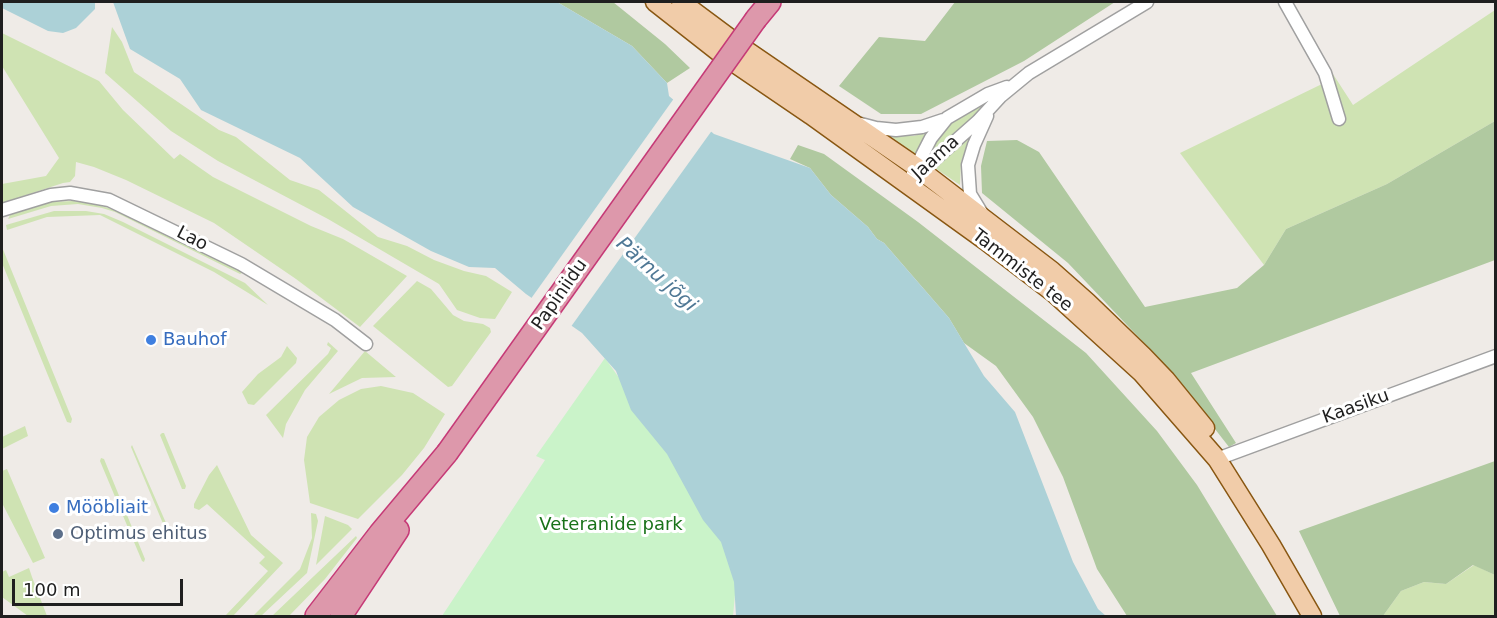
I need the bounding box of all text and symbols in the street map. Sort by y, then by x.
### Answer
street label: Jaama [908,131,964,185]
street label: Lao [173,222,211,256]
street label: Tammiste tee [967,225,1077,317]
water label: Pärnu jõgi [611,233,701,317]
street label: Papiniidu [528,255,592,335]
place label: Bauhof [163,329,227,351]
marker: Bauhof [144,333,158,347]
street label: Kaasiku [1320,385,1392,429]
place label: Mööbliait [66,497,148,519]
marker: Mööbliait [47,501,61,515]
park label: Veteranide park [539,514,683,536]
place label: Optimus ehitus [70,523,207,545]
marker: Optimus ehitus [51,527,65,541]
scale bar [15,567,186,605]
text: 100 m [23,579,81,600]

